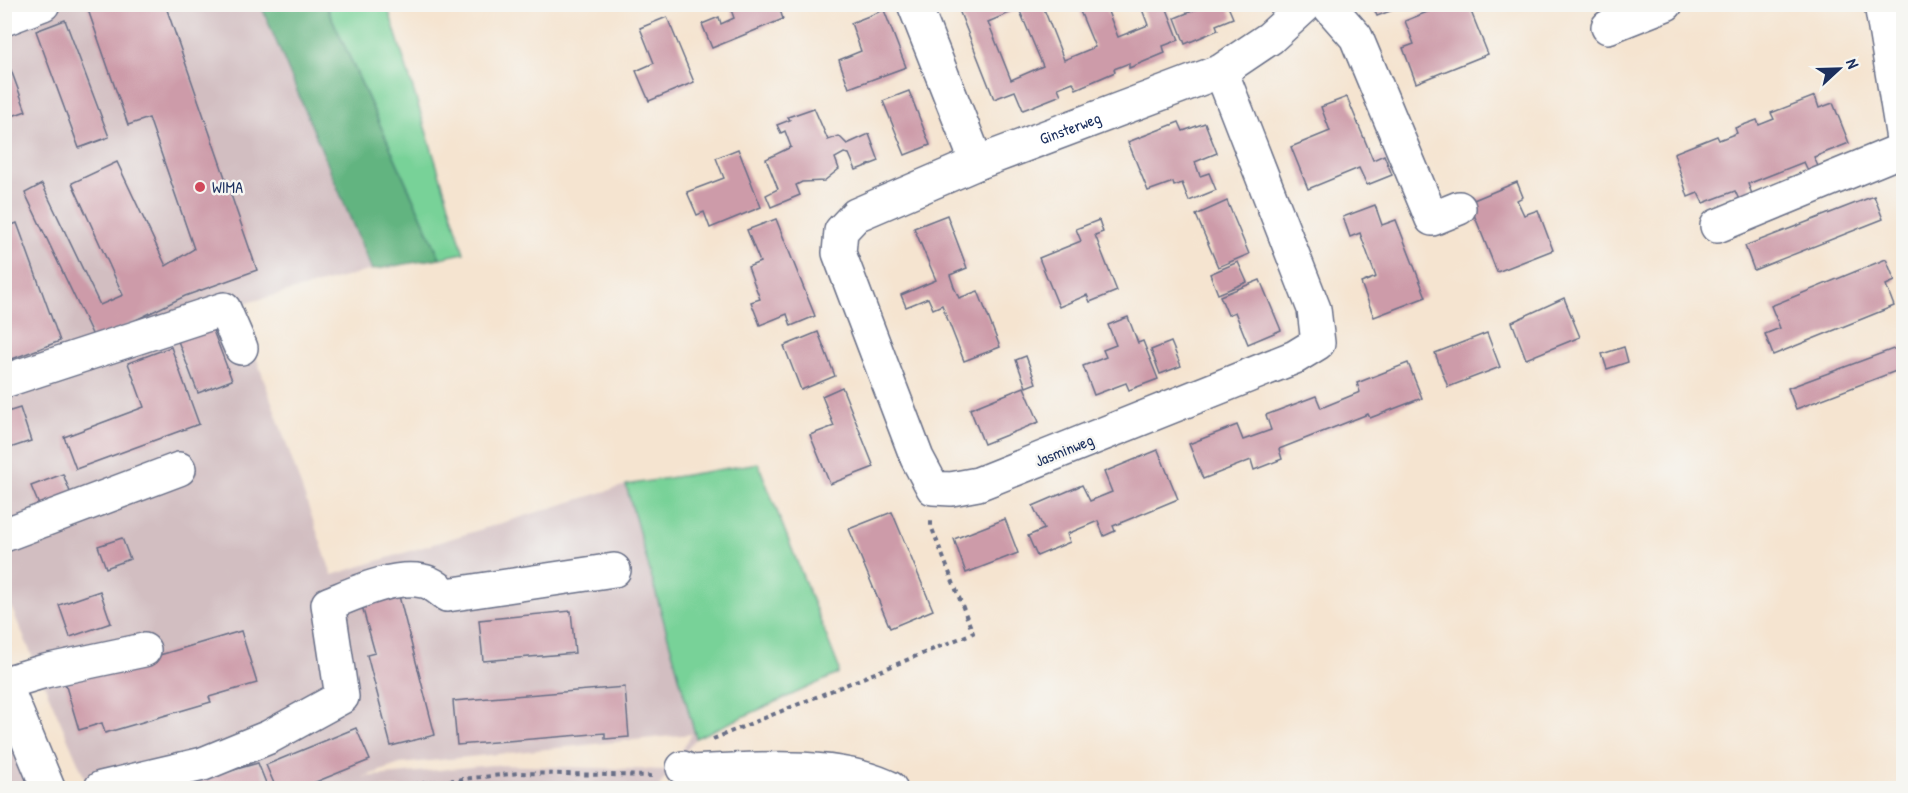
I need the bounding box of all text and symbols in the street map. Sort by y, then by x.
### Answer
north arrow [1809,39,1869,99]
text: N [1841,55,1865,72]
street label: Ginsterweg [1036,106,1104,150]
place label: WIMA [212,176,243,198]
marker: WIMA [193,180,207,194]
street label: Jasminweg [1032,428,1096,472]

